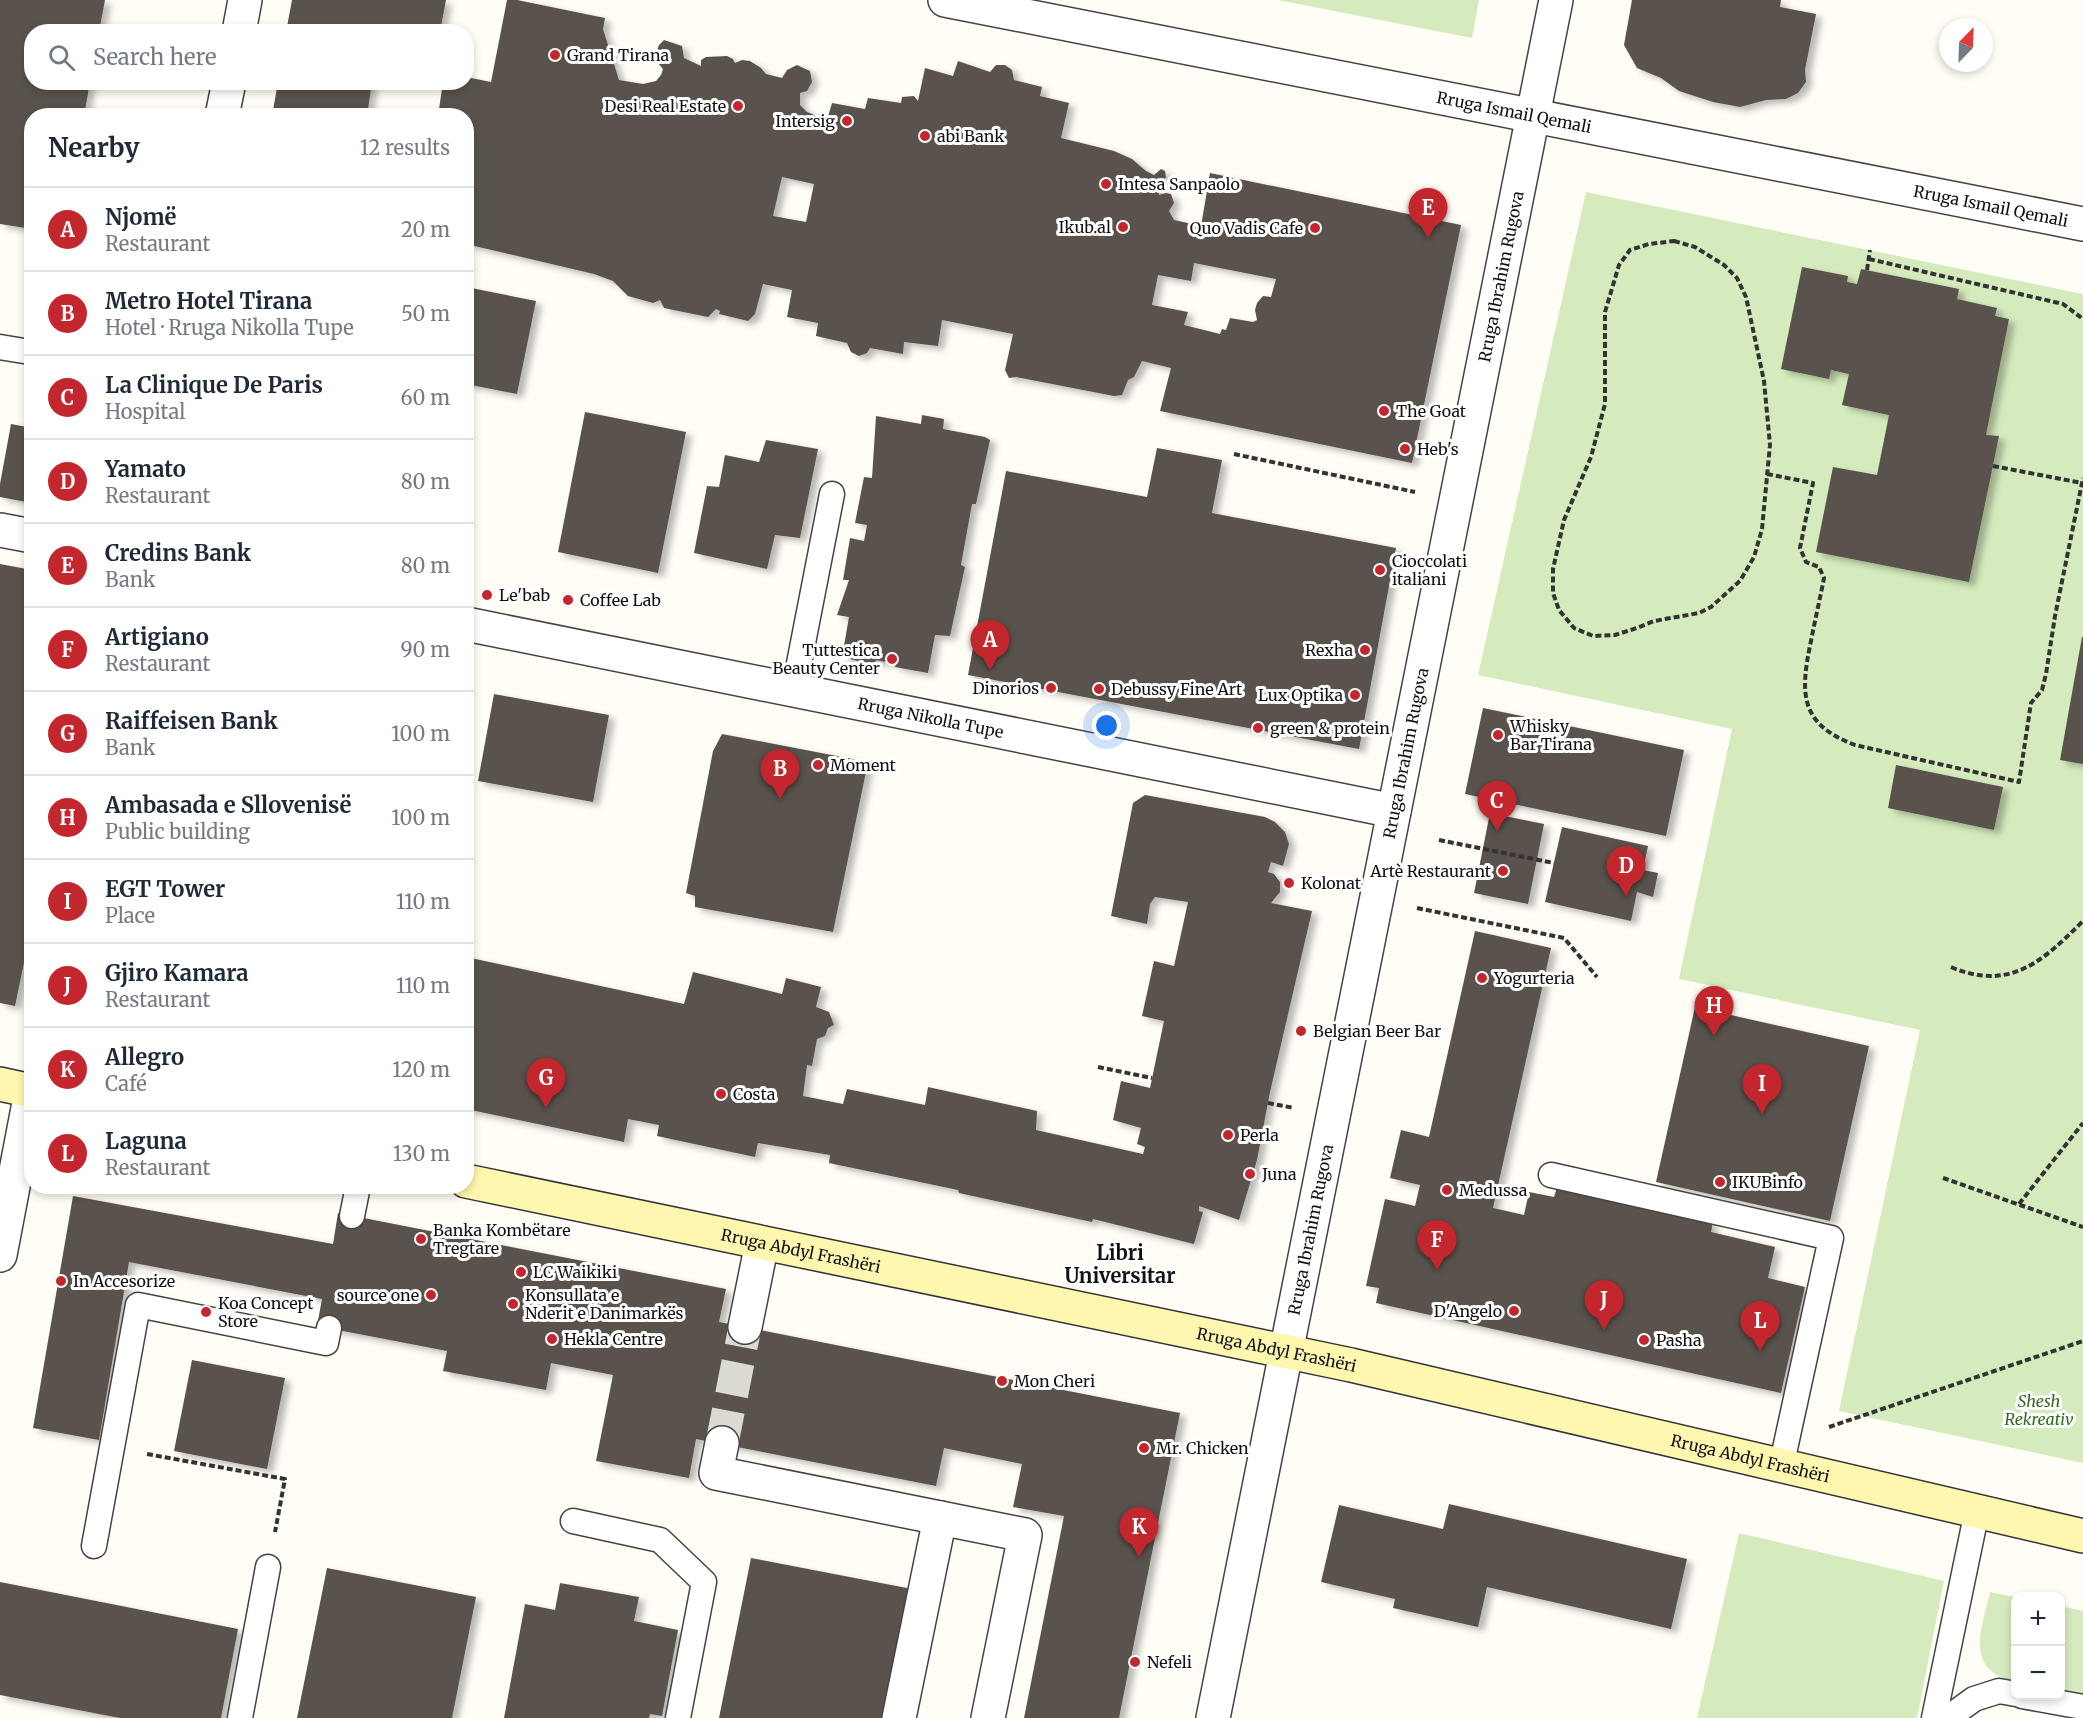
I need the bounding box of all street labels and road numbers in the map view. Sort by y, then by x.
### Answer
street label: Rruga Ismail Qemali [1435,87,1593,137]
street label: Rruga Ismail Qemali [1912,181,2070,231]
street label: Rruga Ibrahim Rugova [1474,189,1528,364]
street label: Rruga Ibrahim Rugova [1379,665,1433,840]
street label: Rruga Nikolla Tupe [856,693,1005,742]
street label: Rruga Ibrahim Rugova [1284,1142,1337,1317]
street label: Rruga Abdyl Frashëri [719,1224,883,1277]
street label: Rruga Abdyl Frashëri [1195,1323,1359,1376]
street label: Rruga Abdyl Frashëri [1669,1430,1832,1487]

